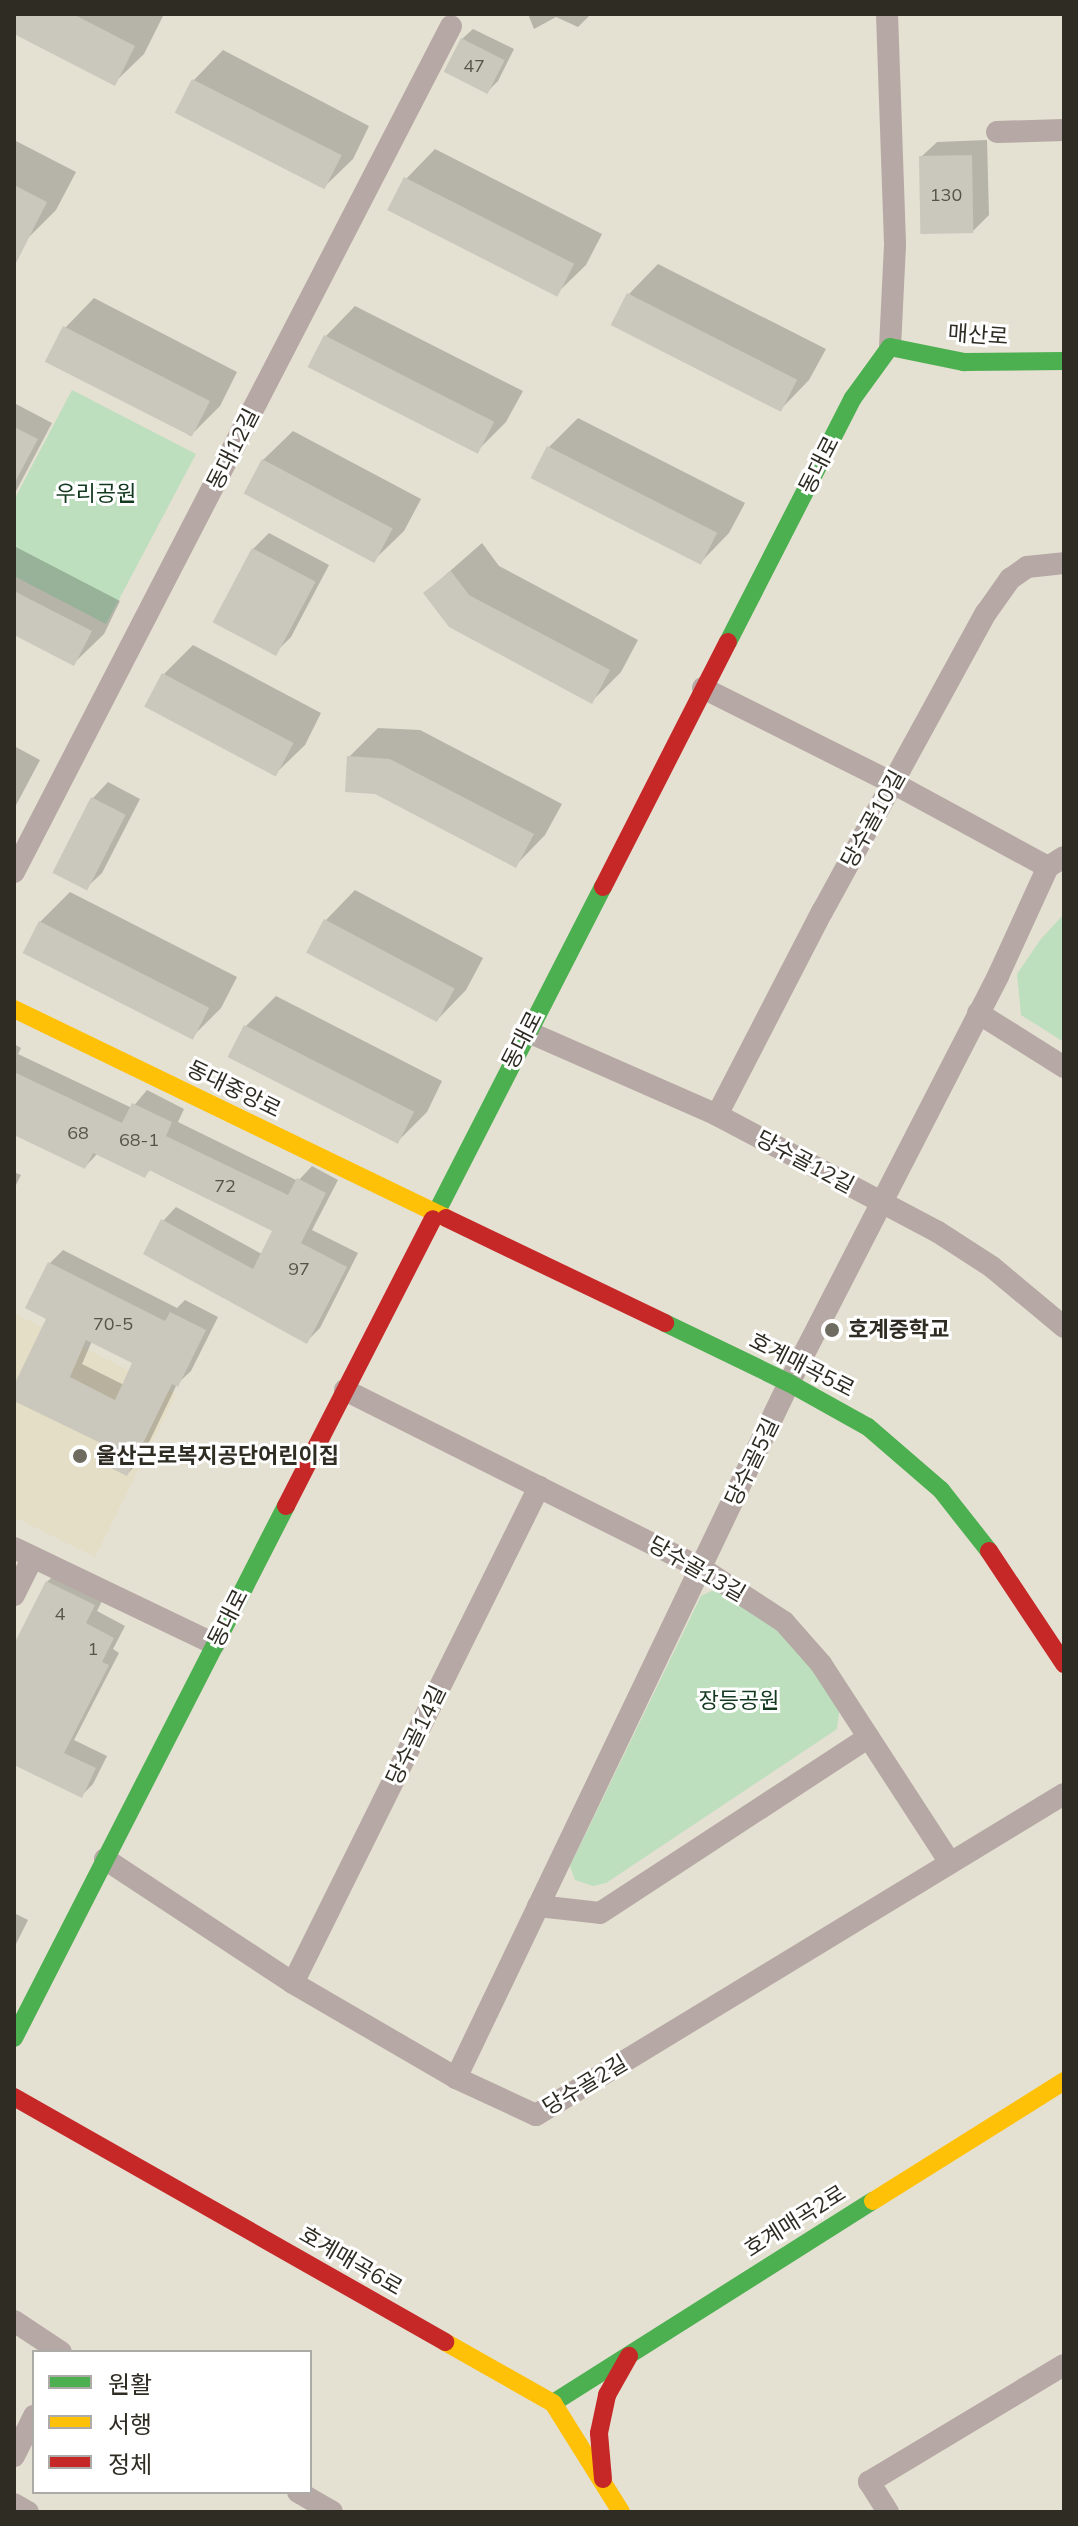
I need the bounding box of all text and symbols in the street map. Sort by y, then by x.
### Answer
house number: 47 [463,55,485,77]
house number: 130 [930,184,962,206]
street label: 매산로 [947,320,1009,350]
street label: 동대12길 [201,404,265,494]
street label: 동대로 [793,432,845,498]
park label: 우리공원 [56,481,136,507]
street label: 당수골10길 [835,766,911,872]
street label: 동대로 [496,1007,548,1073]
street label: 동대중앙로 [183,1055,285,1123]
house number: 68 [67,1122,89,1144]
street label: 당수골12길 [751,1125,859,1199]
house number: 68-1 [119,1129,159,1151]
house number: 72 [214,1175,236,1197]
house number: 97 [288,1258,310,1280]
house number: 70-5 [93,1313,133,1335]
place label: 호계중학교 [848,1317,949,1343]
marker: 호계중학교 [823,1321,841,1339]
street label: 호계매곡5로 [745,1327,859,1403]
street label: 당수골5길 [719,1414,785,1510]
place label: 울산근로복지공단어린이집 [96,1443,339,1469]
marker: 울산근로복지공단어린이집 [71,1447,89,1465]
street label: 당수골13길 [644,1531,750,1607]
street label: 동대로 [202,1585,254,1651]
house number: 4 [55,1603,65,1625]
house number: 1 [88,1638,98,1660]
street label: 당수골14길 [381,1681,451,1789]
park label: 장등공원 [699,1688,779,1714]
street label: 당수골2길 [538,2049,632,2121]
street label: 호계매곡2로 [739,2179,851,2263]
street label: 호계매곡6로 [295,2221,407,2301]
legend [32,2350,312,2494]
text: 원활 [108,2369,152,2399]
text: 서행 [108,2409,152,2439]
text: 정체 [108,2449,152,2479]

